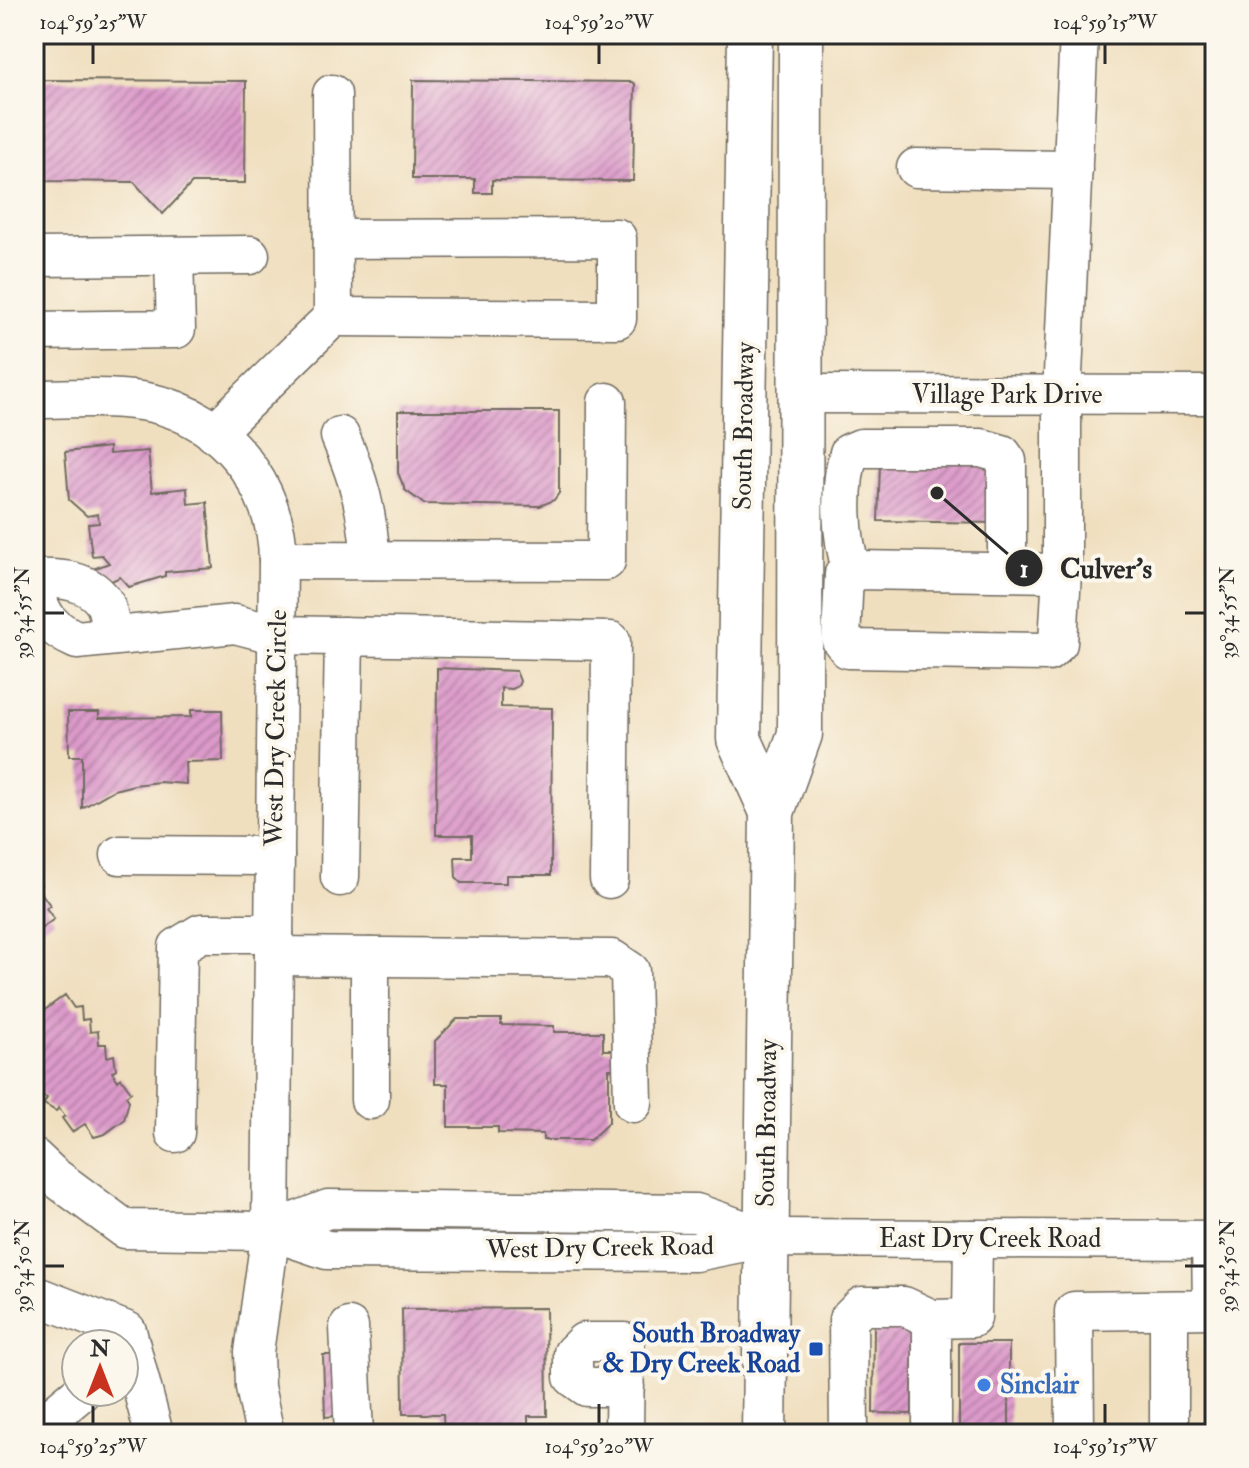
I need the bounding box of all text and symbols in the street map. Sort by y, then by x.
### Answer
text: 104°59'25"W [39,10,147,35]
text: 104°59'20"W [545,10,654,35]
text: 104°59'15"W [1053,10,1158,35]
street label: South Broadway [727,341,761,510]
street label: Village Park Drive [912,379,1102,411]
callout: Culver's [1004,542,1168,594]
text: Culver's [1060,552,1153,587]
text: 1 [1020,554,1028,585]
text: 39°34'55"N [10,567,35,659]
text: 39°34'55"N [1215,567,1240,659]
street label: West Dry Creek Circle [258,609,294,848]
street label: South Broadway [750,1038,784,1207]
text: 39°34'50"N [10,1219,35,1313]
text: 39°34'50"N [1215,1219,1240,1313]
street label: East Dry Creek Road [879,1223,1101,1255]
street label: West Dry Creek Road [485,1230,714,1266]
place label: South Broadway & Dry Creek Road [603,1318,802,1381]
north arrow [60,1328,140,1408]
text: N [89,1335,110,1363]
marker: South Broadway & Dry Creek Road [807,1340,825,1358]
place label: Sinclair [1000,1369,1079,1401]
marker: Sinclair [975,1376,993,1394]
text: 104°59'25"W [39,1434,147,1459]
text: 104°59'20"W [545,1434,654,1459]
text: 104°59'15"W [1053,1434,1158,1459]

